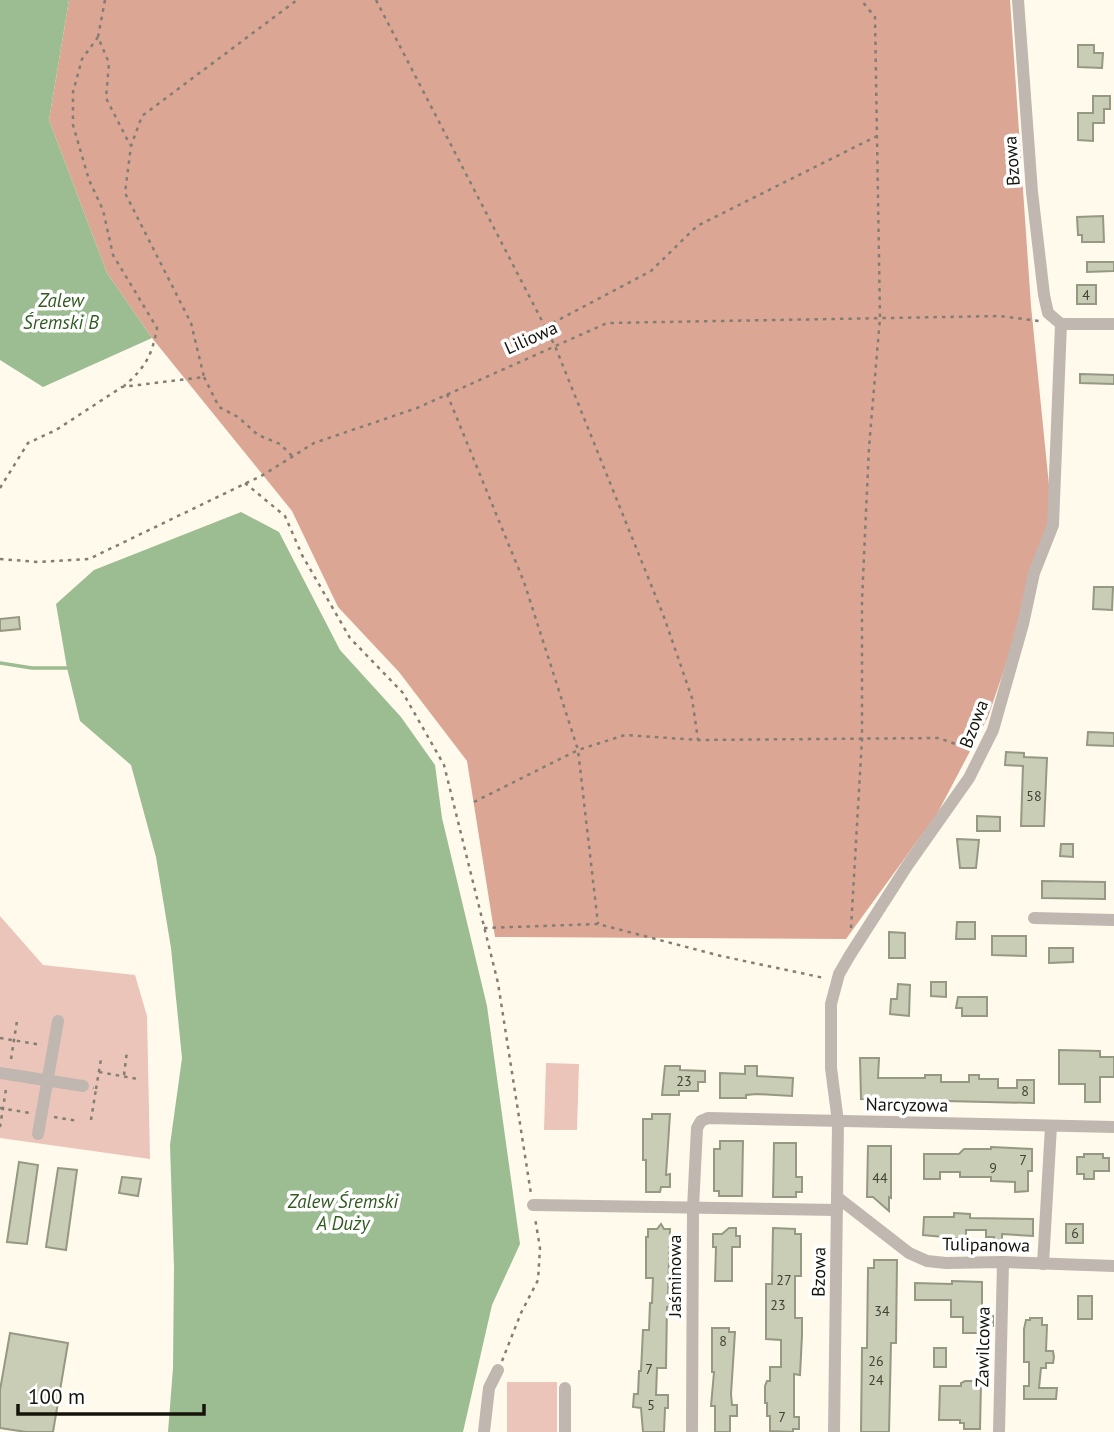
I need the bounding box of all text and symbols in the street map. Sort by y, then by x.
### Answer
street label: Bzowa [998,135,1025,187]
house number: 4 [1082,286,1090,304]
water label: Zalew Śremski B [23,288,99,334]
street label: Liliowa [501,316,561,359]
street label: Bzowa [954,696,993,751]
house number: 58 [1026,787,1042,805]
house number: 23 [676,1072,692,1090]
house number: 8 [1021,1082,1029,1100]
street label: Narcyzowa [865,1092,949,1117]
house number: 7 [1019,1151,1027,1169]
house number: 9 [989,1159,997,1177]
house number: 44 [872,1169,888,1187]
water label: Zalew Śremski A Duży [287,1189,399,1235]
house number: 6 [1071,1224,1079,1242]
street label: Tulipanowa [942,1232,1030,1257]
street label: Jaśminowa [663,1235,686,1318]
street label: Bzowa [807,1247,830,1297]
house number: 27 [776,1271,792,1289]
house number: 23 [770,1296,786,1314]
house number: 34 [874,1302,890,1320]
street label: Zawilcowa [970,1306,995,1388]
house number: 8 [719,1332,727,1350]
house number: 26 [868,1352,884,1370]
house number: 7 [645,1360,653,1378]
house number: 24 [868,1371,884,1389]
scale bar [18,1372,203,1416]
text: 100 m [28,1383,85,1410]
house number: 5 [647,1396,655,1414]
house number: 7 [778,1408,786,1426]

